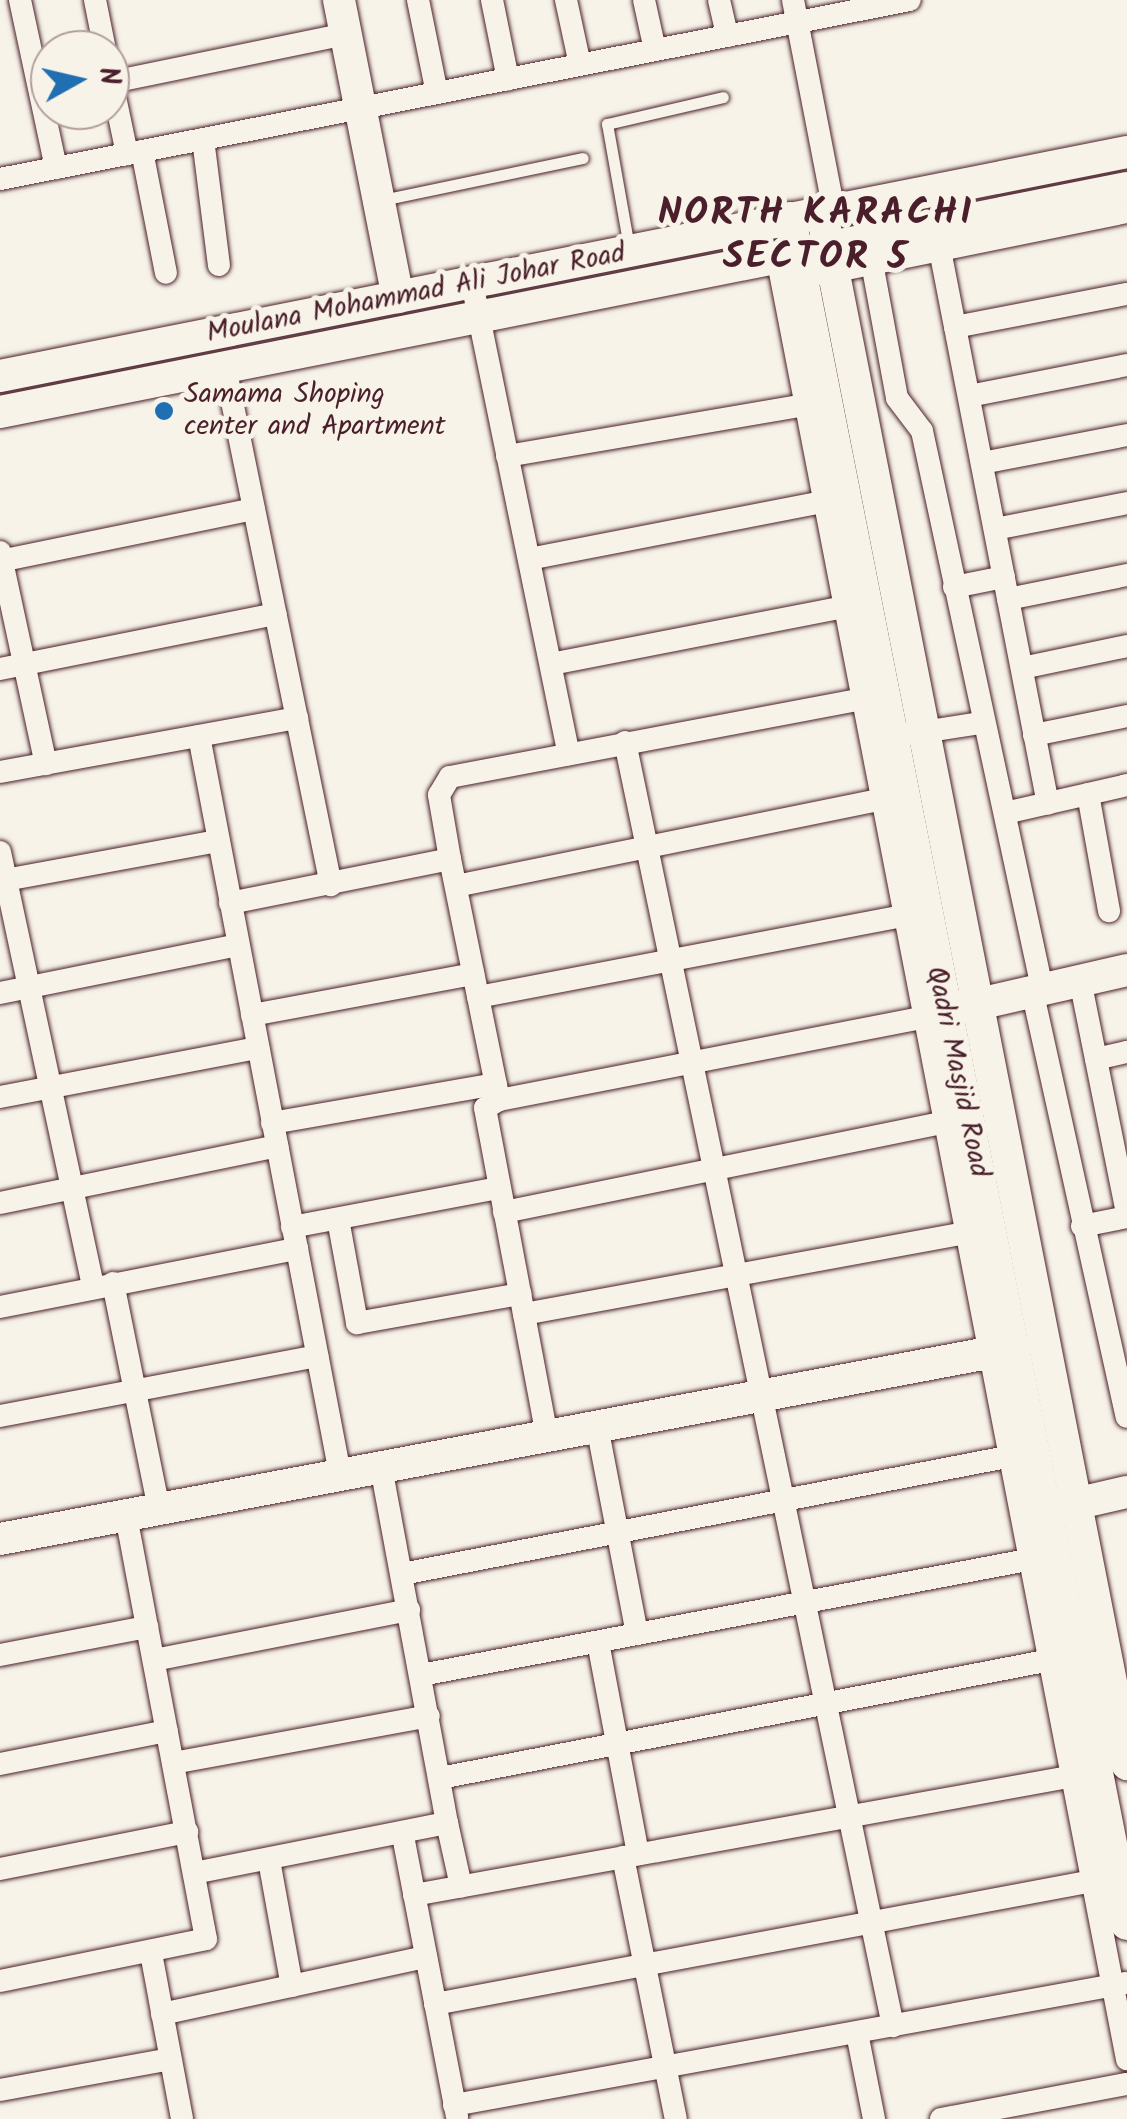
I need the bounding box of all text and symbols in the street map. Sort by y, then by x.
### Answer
north arrow [30,30,130,130]
text: N [85,64,132,88]
district label: NORTH KARACHI SECTOR 5 [658,192,974,282]
street label: Moulana Mohammad Ali Johar Road [204,237,628,351]
place label: Samama Shoping center and Apartment [184,378,445,444]
marker: Samama Shoping center and Apartment [153,400,175,422]
street label: Qadri Masjid Road [918,964,996,1180]

